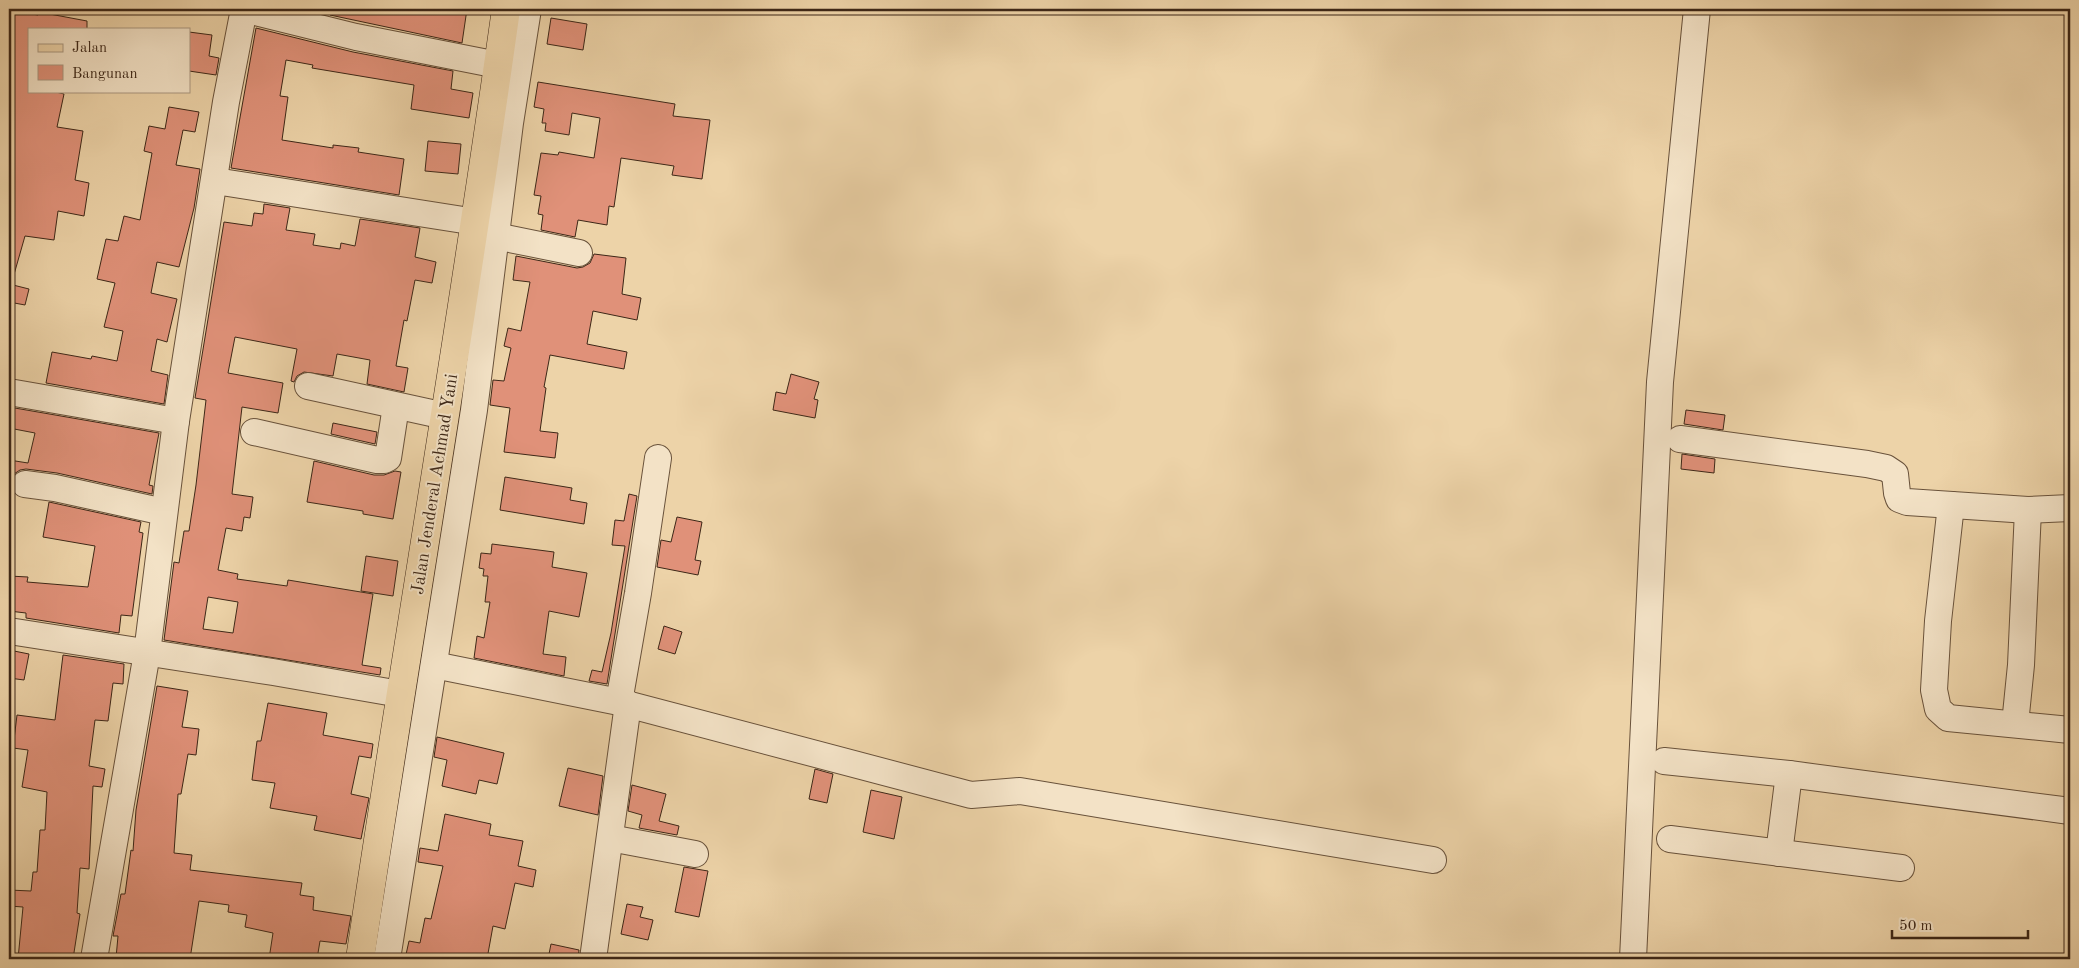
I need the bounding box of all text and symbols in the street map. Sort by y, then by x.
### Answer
legend [28,28,190,92]
text: Jalan [72,41,107,56]
text: Bangunan [72,67,138,82]
street label: Jalan Jenderal Achmad Yani [409,372,461,596]
scale bar [1892,908,2028,940]
text: 50 m [1899,919,1933,934]

